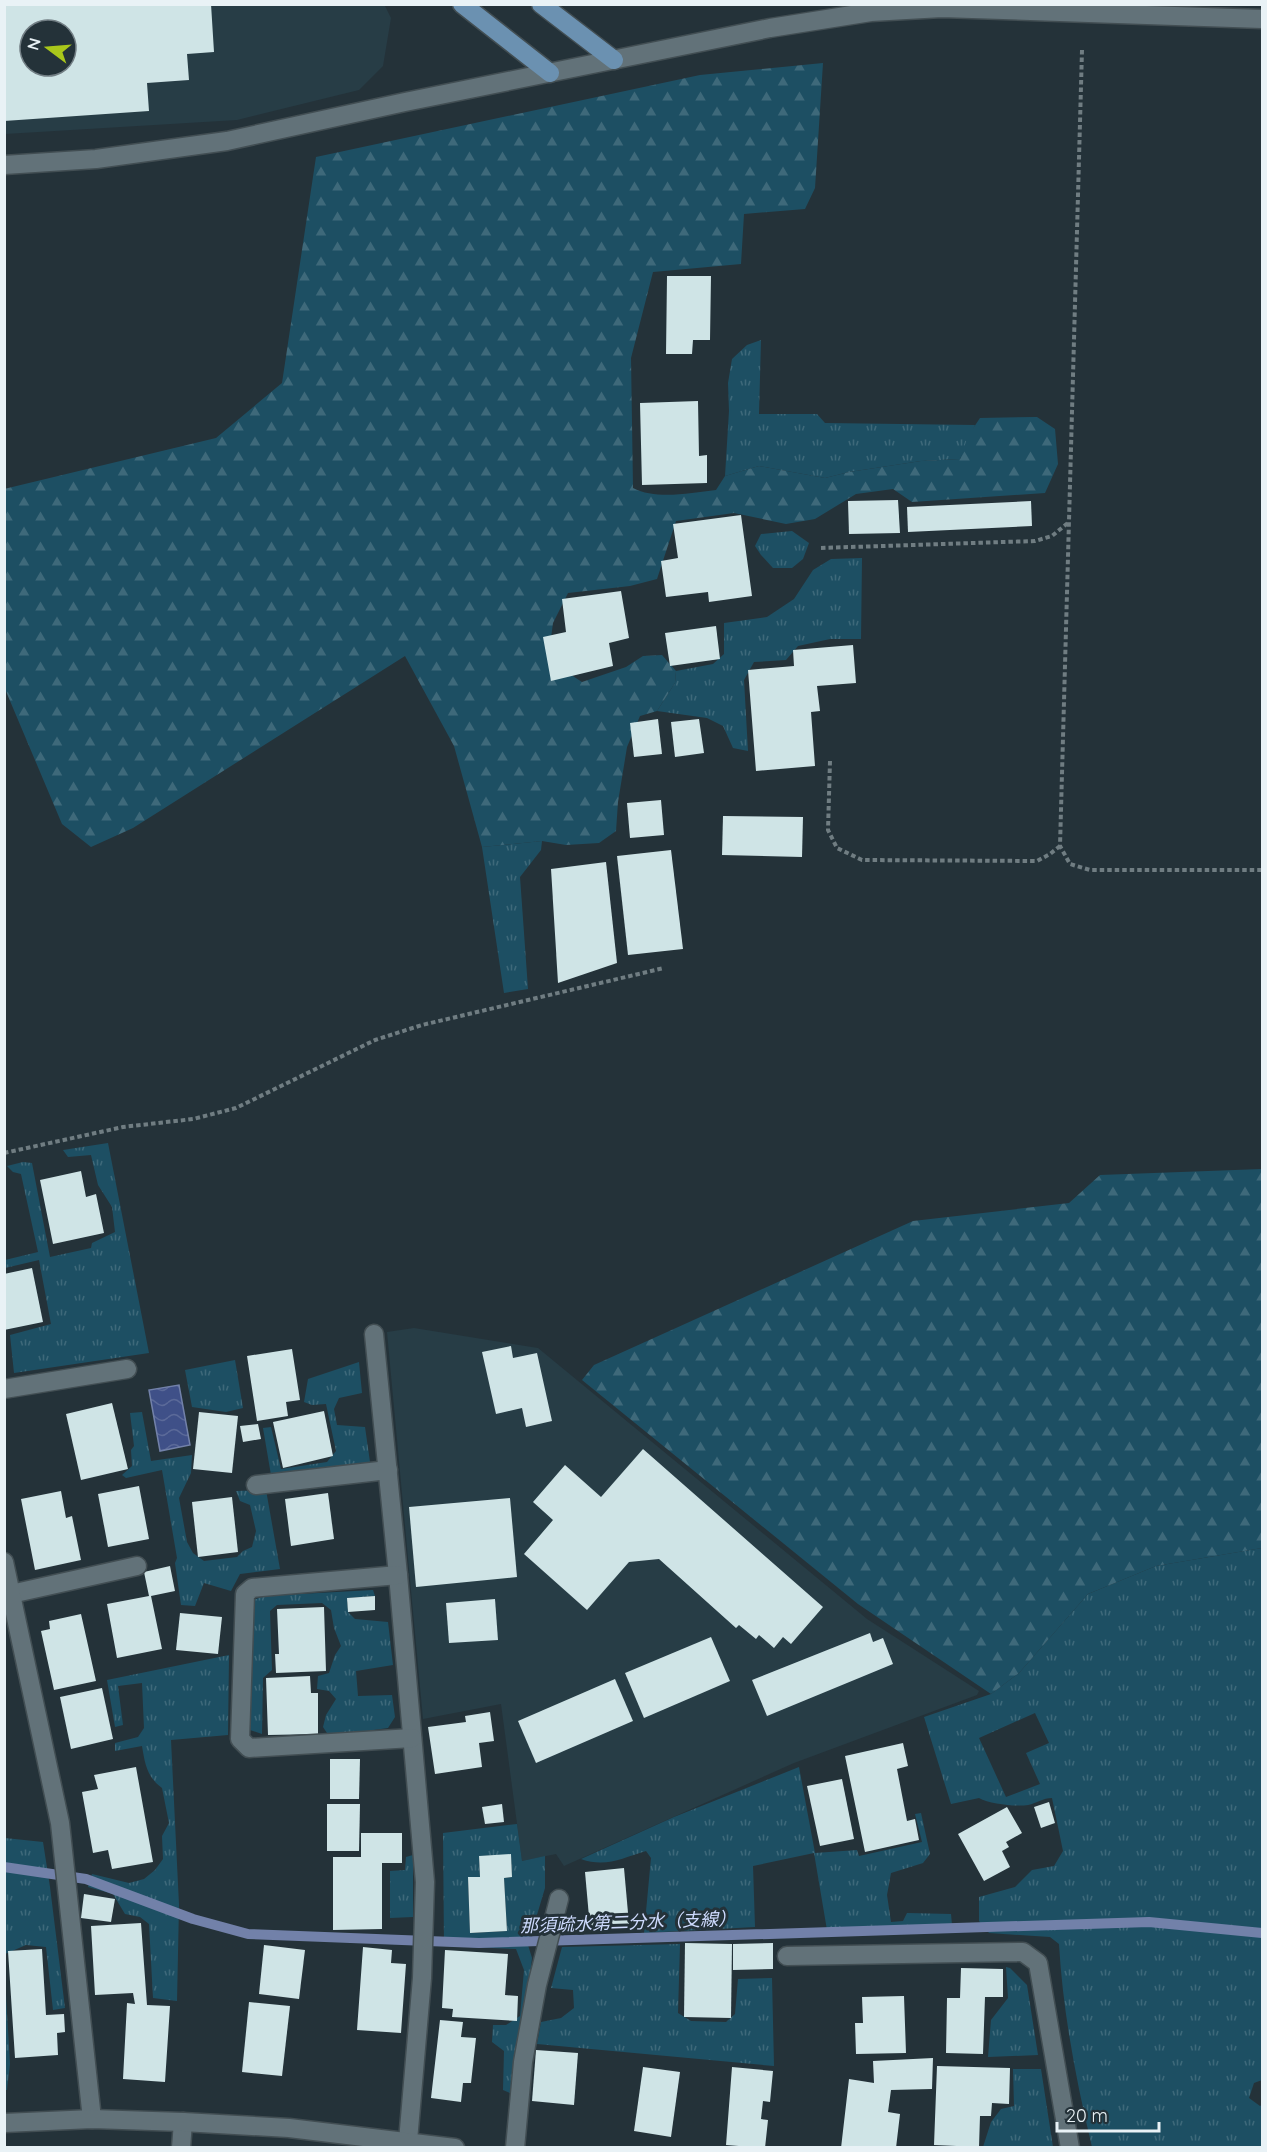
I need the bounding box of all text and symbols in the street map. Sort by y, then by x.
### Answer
north arrow [18,18,78,78]
text: N [22,35,45,52]
water label: 那須疏水第二分水（支線） [520,1907,736,1937]
scale bar [1057,2095,1159,2133]
text: 20 m [1066,2104,1108,2127]

